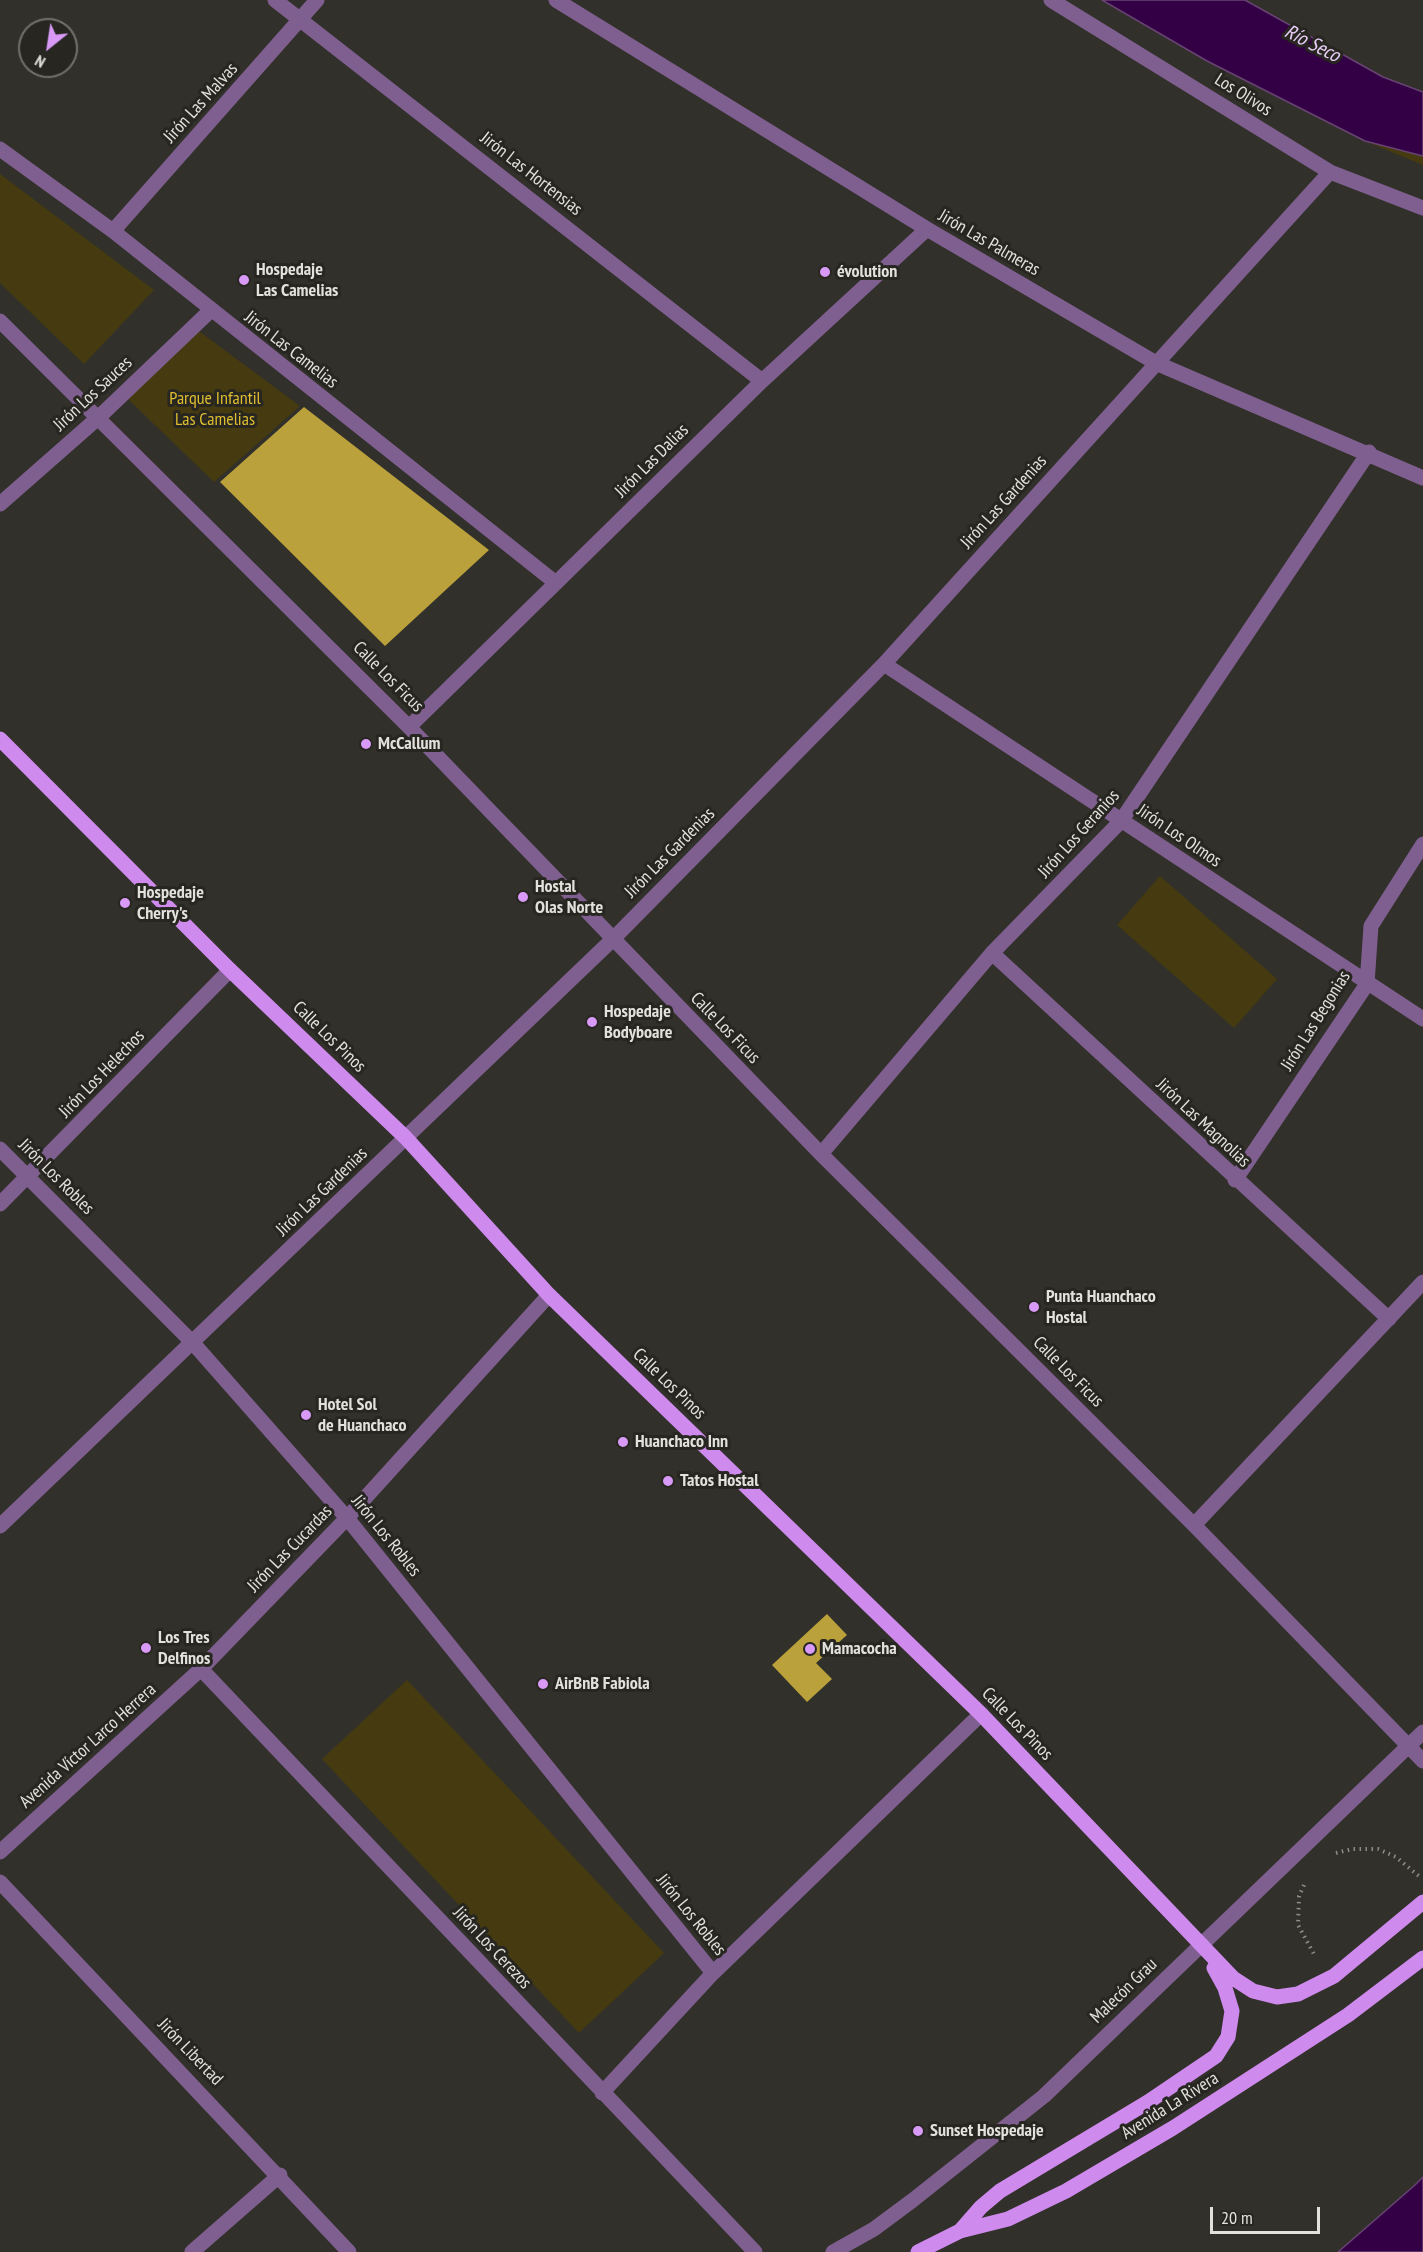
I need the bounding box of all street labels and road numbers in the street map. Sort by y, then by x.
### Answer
street label: Jirón Las Malvas [159,59,243,147]
street label: Los Olivos [1210,69,1276,121]
street label: Jirón Las Hortensias [476,128,586,220]
street label: Jirón Las Palmeras [935,205,1043,281]
street label: Jirón Las Camelias [240,307,342,393]
street label: Jirón Los Sauces [49,352,137,436]
street label: Jirón Las Dalias [611,420,693,502]
street label: Jirón Las Gardenias [956,451,1052,553]
street label: Calle Los Ficus [348,637,428,717]
street label: Jirón Los Geranios [1034,785,1124,883]
street label: Jirón Los Olmos [1133,800,1225,872]
street label: Jirón Las Gardenias [621,804,719,902]
street label: Jirón Las Begonias [1277,967,1355,1075]
street label: Calle Los Ficus [686,988,764,1068]
street label: Calle Los Pinos [288,997,370,1077]
street label: Jirón Los Helechos [55,1026,149,1122]
street label: Jirón Las Magnolias [1152,1074,1254,1172]
street label: Jirón Los Robles [14,1135,98,1219]
street label: Jirón Las Gardenias [272,1143,372,1241]
street label: Calle Los Ficus [1028,1332,1108,1412]
street label: Calle Los Pinos [628,1344,710,1424]
street label: Jirón Los Robles [347,1491,425,1581]
street label: Jirón Las Cucardas [243,1501,337,1597]
street label: Avenida Víctor Larco Herrera [15,1679,161,1813]
street label: Calle Los Pinos [977,1683,1057,1765]
street label: Jirón Los Robles [652,1870,730,1960]
street label: Jirón Los Cerezos [448,1902,536,1994]
street label: Malecón Grau [1086,1954,1162,2028]
street label: Jirón Libertad [153,2014,227,2090]
street label: Avenida La Rivera [1117,2068,1223,2144]

